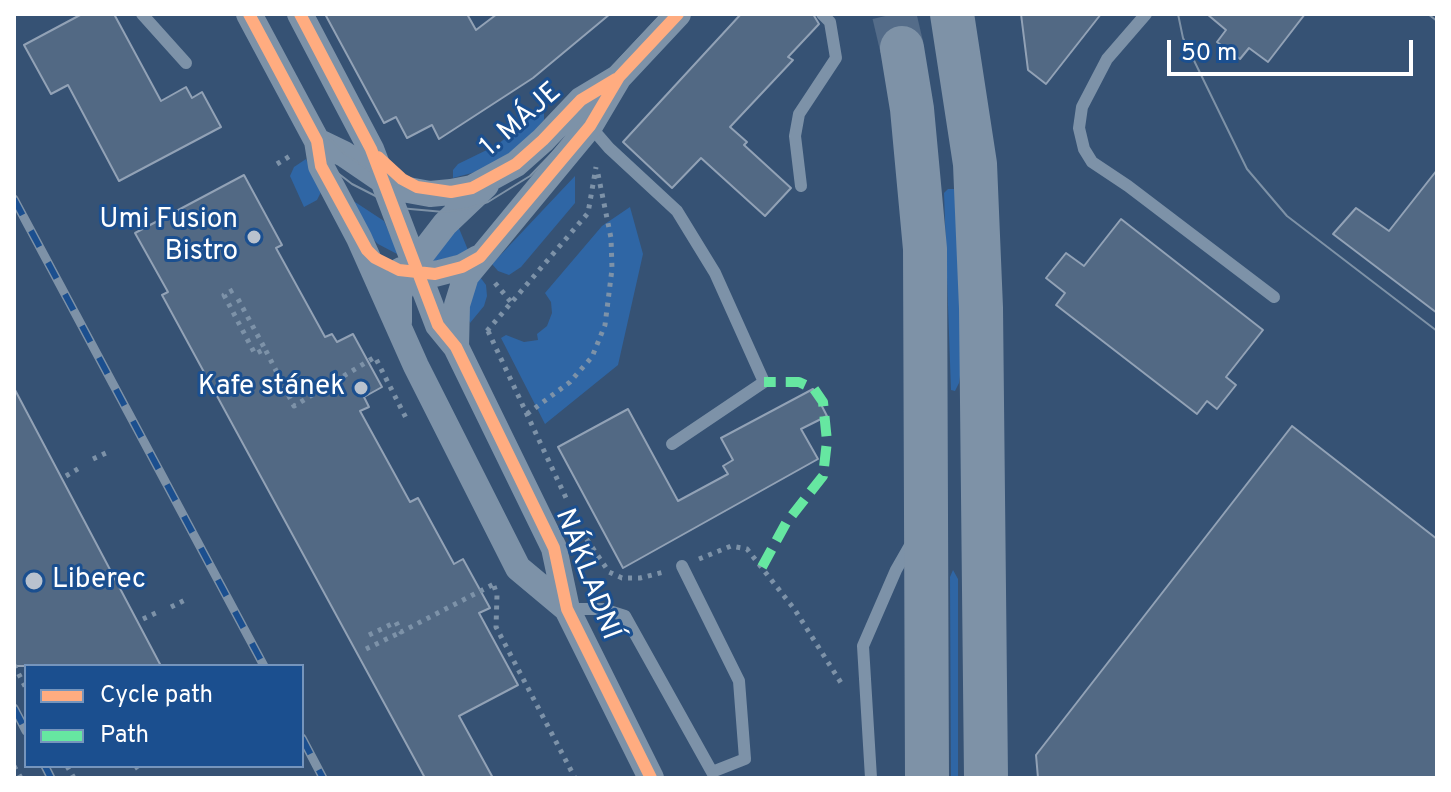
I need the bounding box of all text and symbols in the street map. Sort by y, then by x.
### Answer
scale bar [1171,24,1417,74]
text: 50 m [1181,39,1237,69]
street label: 1. MÁJE [475,77,569,165]
place label: Umi Fusion Bistro [99,204,238,270]
marker: Umi Fusion Bistro [245,228,263,246]
place label: Kafe stánek [198,371,345,405]
marker: Kafe stánek [352,379,370,397]
street label: NÁKLADNÍ [546,505,626,645]
place label: Liberec [52,564,146,598]
marker: Liberec [23,570,45,592]
legend [24,664,304,768]
text: Cycle path [100,681,213,711]
text: Path [100,721,149,751]

